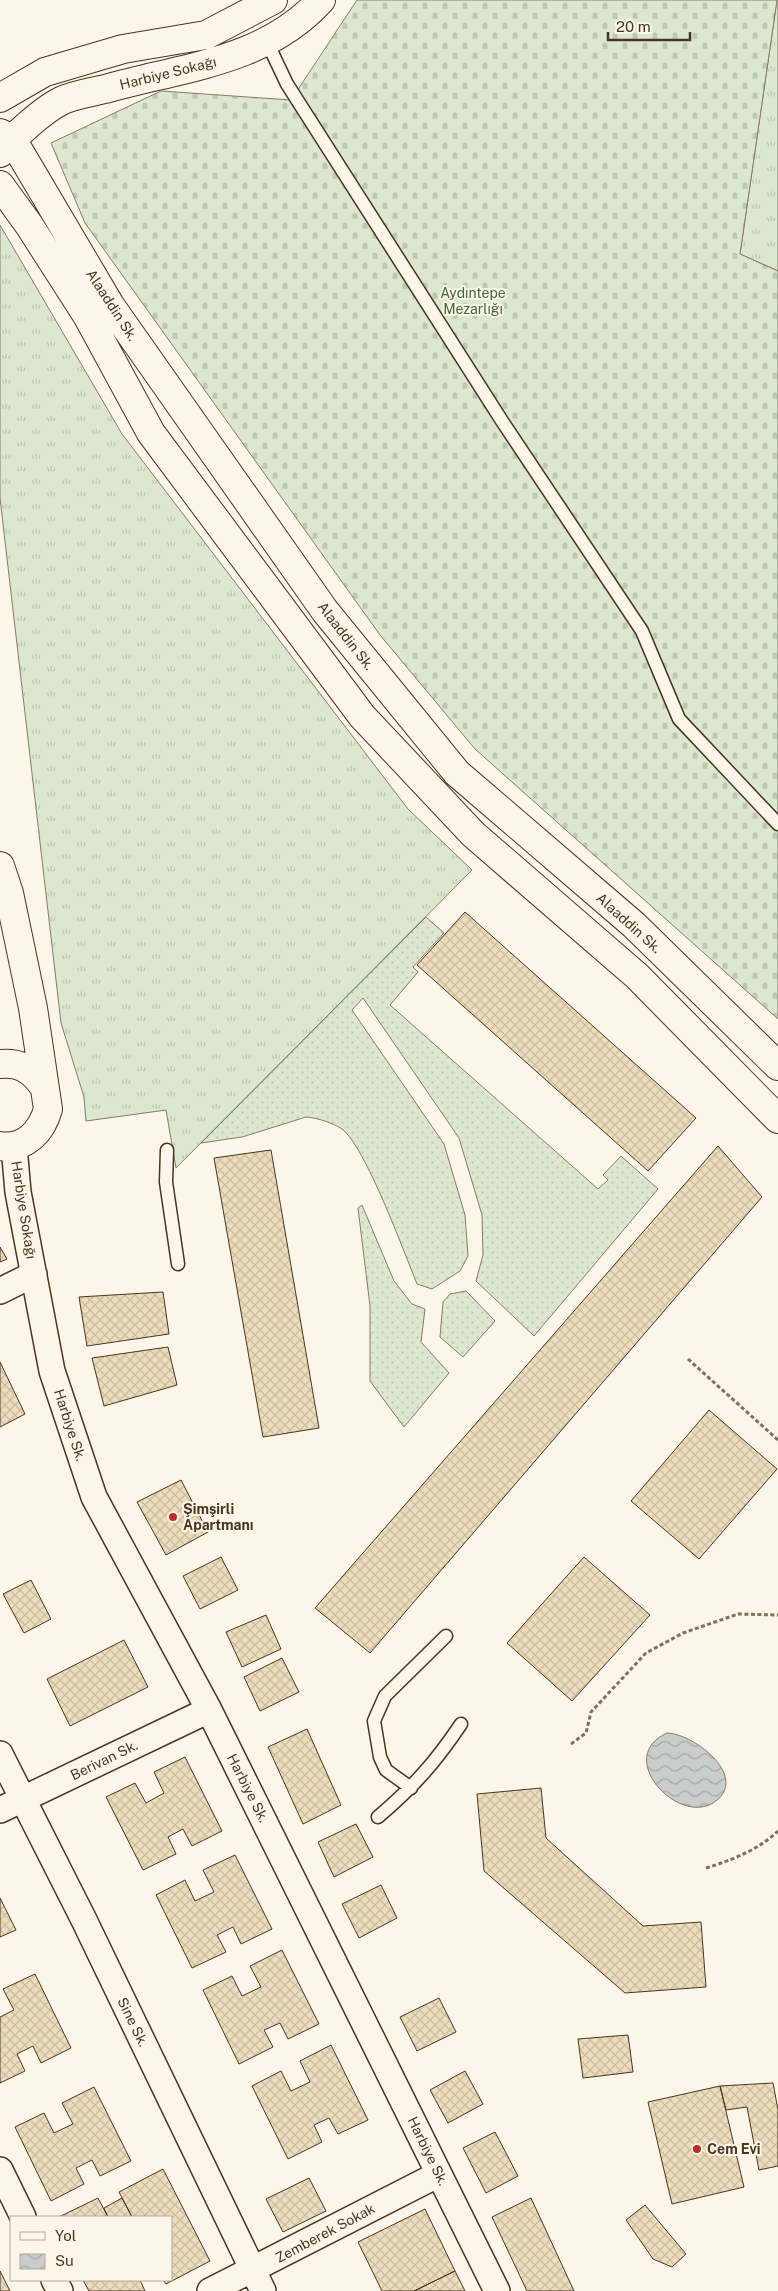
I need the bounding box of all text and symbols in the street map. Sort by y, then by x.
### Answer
scale bar [608,10,690,42]
text: 20 m [616,18,651,35]
street label: Harbiye Sokağı [118,53,218,93]
street label: Alaaddin Sk. [83,266,141,344]
park label: Aydıntepe Mezarlığı [440,285,506,317]
street label: Alaaddin Sk. [315,599,377,673]
street label: Alaaddin Sk. [593,890,665,956]
street label: Harbiye Sokağı [8,1160,40,1260]
street label: Harbiye Sk. [51,1387,89,1463]
place label: Şimşirli Apartmanı [183,1501,254,1533]
marker: Şimşirli Apartmanı [167,1511,179,1523]
street label: Berivan Sk. [68,1737,140,1783]
street label: Harbiye Sk. [224,1751,272,1825]
street label: Sine Sk. [114,1995,152,2049]
street label: Harbiye Sk. [404,2114,452,2188]
place label: Cem Evi [707,2141,761,2157]
marker: Cem Evi [691,2143,703,2155]
street label: Zemberek Sokak [273,2200,378,2266]
legend [10,2216,172,2281]
text: Yol [55,2227,76,2244]
text: Su [55,2252,74,2269]

